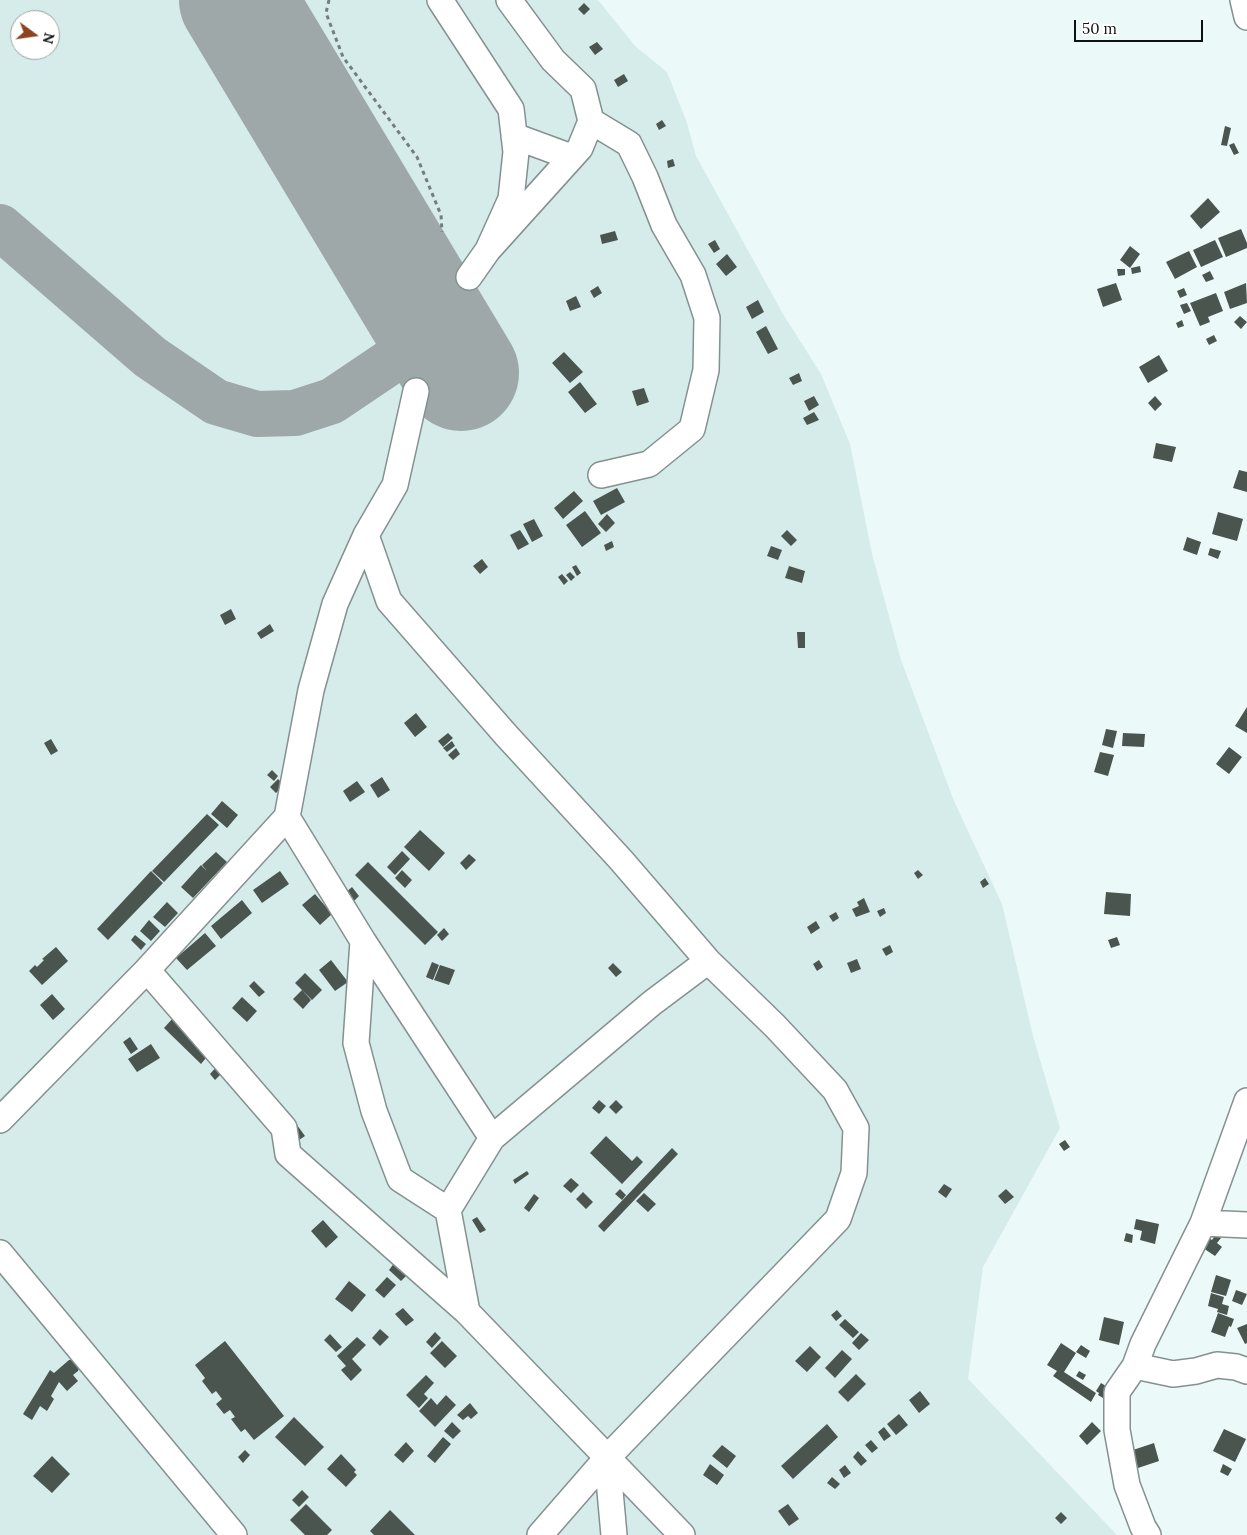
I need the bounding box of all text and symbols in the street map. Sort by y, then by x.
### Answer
north arrow [10,10,60,60]
scale bar [1077,10,1206,42]
text: 50 m [1082,19,1117,38]
text: N [39,31,59,46]

